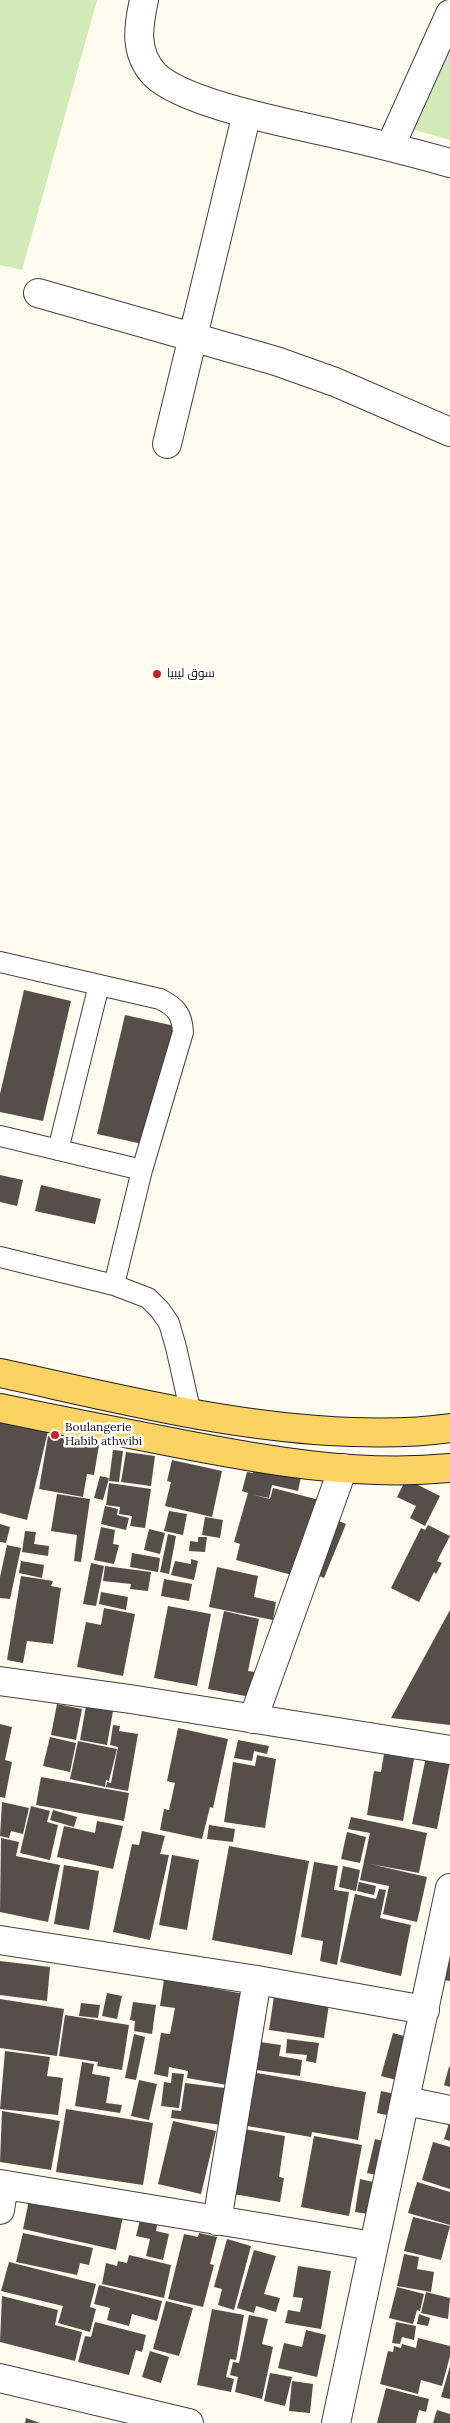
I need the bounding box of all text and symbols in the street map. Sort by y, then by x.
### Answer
place label: سوق ليبيا [167,667,215,681]
marker: سوق ليبيا [151,668,163,680]
place label: Boulangerie Habib athwibi [65,1421,142,1449]
marker: Boulangerie Habib athwibi [49,1429,61,1441]

